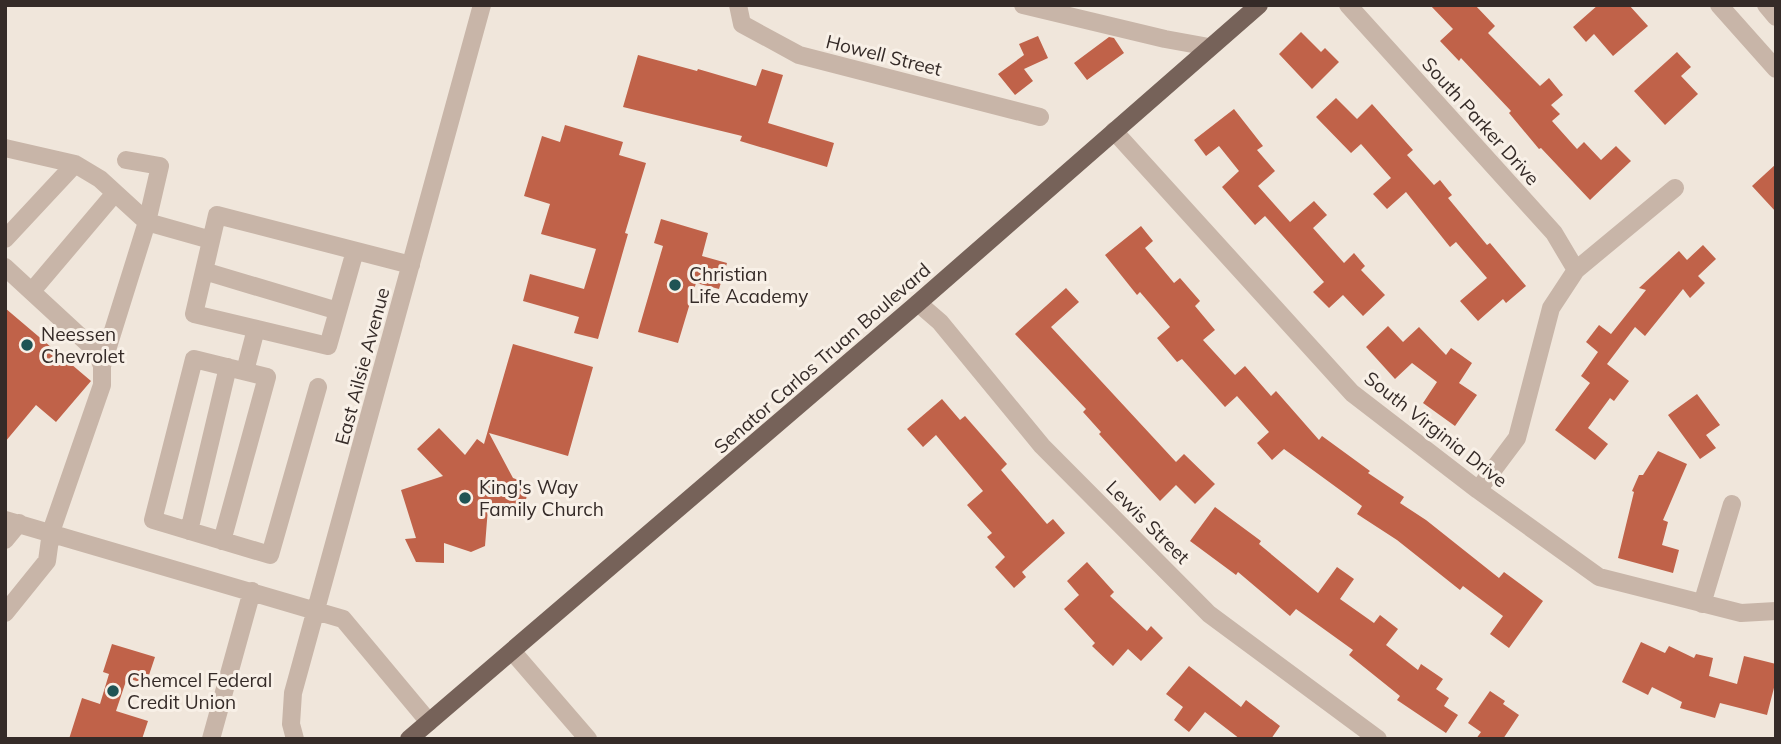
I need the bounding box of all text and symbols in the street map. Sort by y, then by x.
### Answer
street label: Howell Street [824,29,945,81]
street label: South Parker Drive [1417,52,1545,190]
street label: Senator Carlos Truan Boulevard [709,257,935,459]
place label: Christian Life Academy [689,262,808,308]
marker: Christian Life Academy [667,277,683,293]
street label: East Ailsie Avenue [329,285,395,447]
place label: Neessen Chevrolet [41,322,125,368]
marker: Neessen Chevrolet [19,337,35,353]
street label: South Virginia Drive [1360,366,1512,492]
place label: King's Way Family Church [479,475,604,521]
street label: Lewis Street [1101,475,1195,569]
marker: King's Way Family Church [457,490,473,506]
place label: Chemcel Federal Credit Union [127,668,272,714]
marker: Chemcel Federal Credit Union [105,683,121,699]

